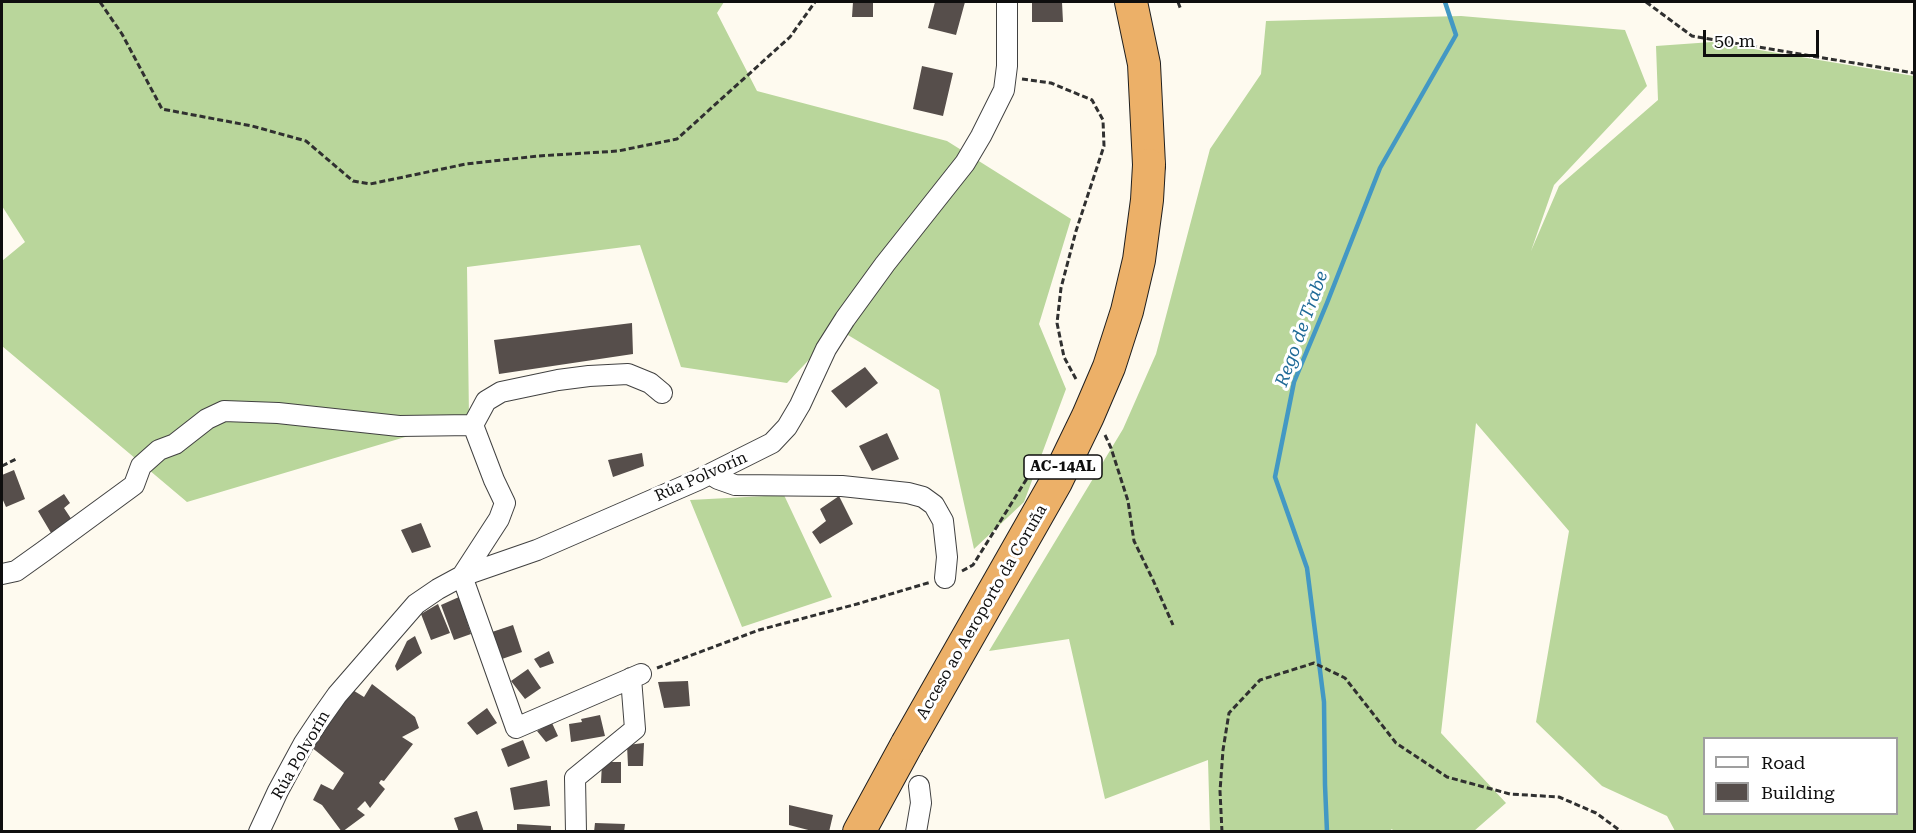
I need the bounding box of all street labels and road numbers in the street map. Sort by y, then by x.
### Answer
street label: Rúa Polvorín [652,448,750,506]
road number: AC-14AL [1024,455,1102,479]
street label: Acceso ao Aeroporto da Coruña [913,501,1051,723]
street label: Rúa Polvorín [268,707,334,803]

